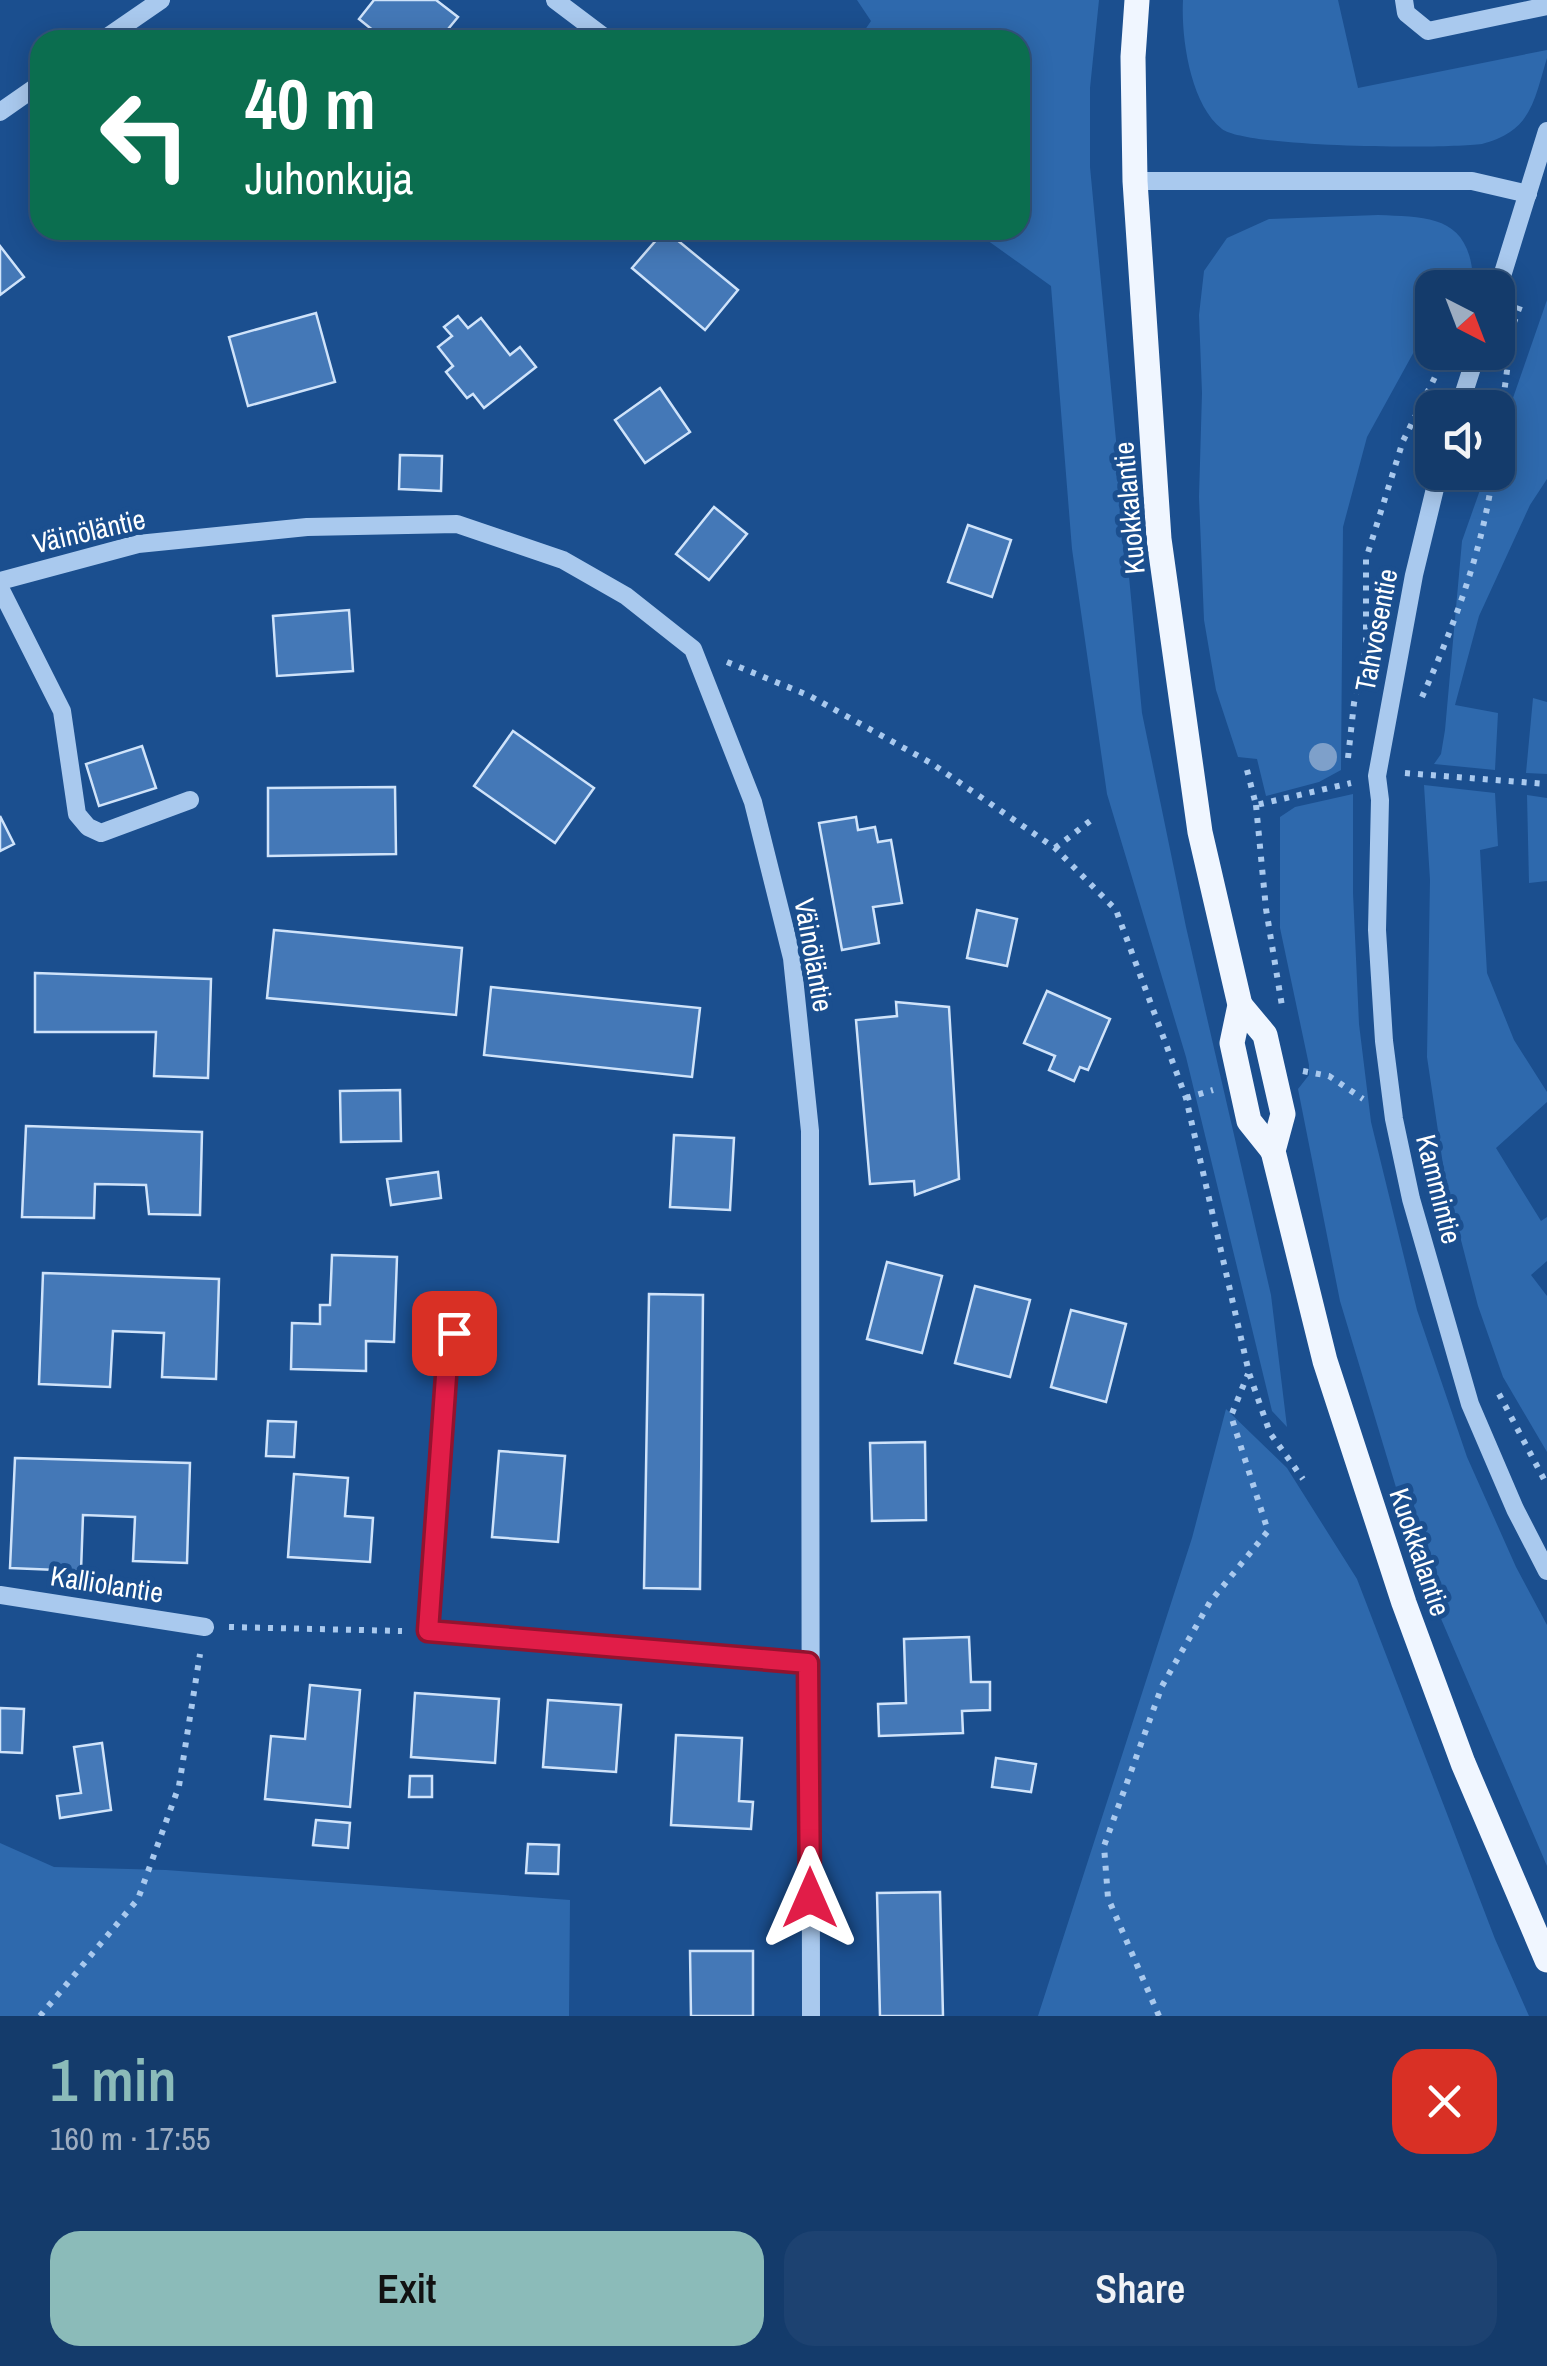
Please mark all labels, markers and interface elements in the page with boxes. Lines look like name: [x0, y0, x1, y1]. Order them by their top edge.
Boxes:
text: 40 m: [245, 57, 376, 151]
icon: left: [80, 70, 210, 200]
text: Juhonkuja: [245, 147, 413, 208]
north arrow: [1415, 270, 1515, 370]
map controls: [1415, 270, 1515, 490]
button: sound: [1415, 390, 1515, 490]
street label: Kuokkalantie: [1104, 440, 1154, 576]
street label: Väinöläntie: [29, 500, 149, 562]
street label: Tahvosentie: [1345, 565, 1407, 695]
street label: Väinöläntie: [785, 895, 843, 1015]
street label: Kammintie: [1407, 1131, 1471, 1247]
pin: [412, 1291, 497, 1376]
icon: arrive: [427, 1306, 482, 1361]
street label: Kuokkalantie: [1380, 1483, 1460, 1621]
street label: Kalliolantie: [48, 1556, 166, 1612]
position arrow: [758, 1846, 862, 1950]
text: 1 min: [50, 2039, 177, 2120]
button: close: [1392, 2049, 1497, 2154]
text: 160 m · 17:55: [50, 2117, 210, 2160]
button: Exit: [50, 2231, 764, 2346]
button: Share: [784, 2231, 1497, 2346]

